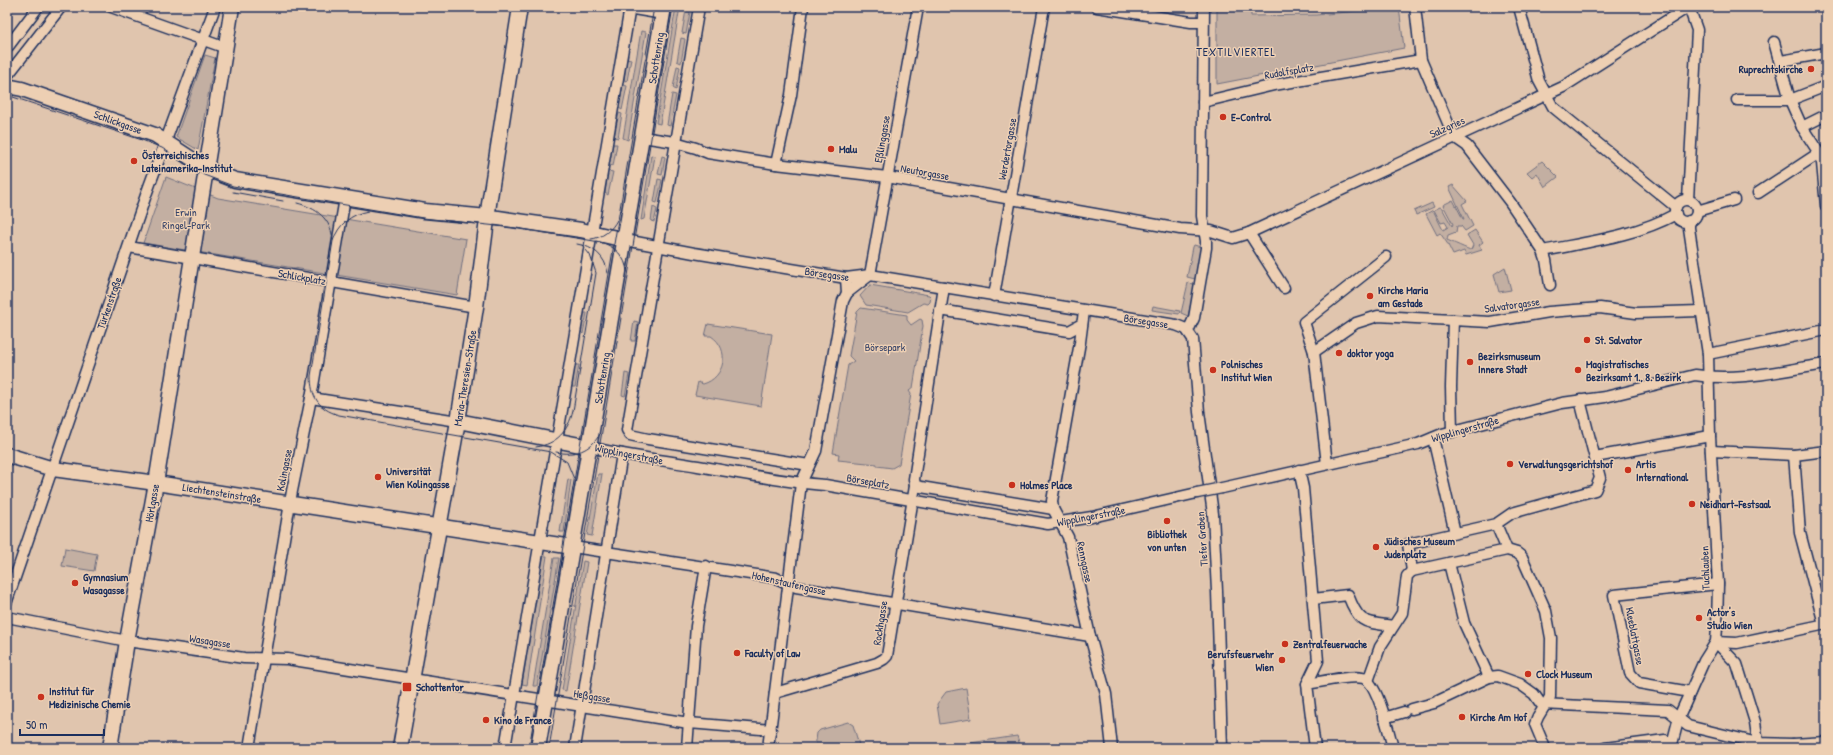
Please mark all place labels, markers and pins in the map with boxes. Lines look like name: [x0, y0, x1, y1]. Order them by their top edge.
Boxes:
place label: Ruprechtskirche: [1739, 62, 1804, 77]
marker: Ruprechtskirche: [1806, 64, 1816, 74]
place label: E-Control: [1231, 110, 1272, 124]
marker: E-Control: [1218, 112, 1228, 122]
place label: Malu: [839, 142, 858, 156]
marker: Malu: [826, 144, 836, 154]
place label: Österreichisches Lateinamerika-Institut: [142, 148, 233, 175]
marker: Österreichisches Lateinamerika-Institut: [129, 156, 139, 166]
place label: Kirche Maria am Gestade: [1378, 283, 1429, 310]
marker: Kirche Maria am Gestade: [1365, 291, 1375, 301]
place label: St. Salvator: [1595, 333, 1643, 347]
marker: St. Salvator: [1582, 335, 1592, 345]
place label: doktor yoga: [1347, 346, 1394, 361]
marker: doktor yoga: [1334, 348, 1344, 358]
place label: Bezirksmuseum Innere Stadt: [1478, 349, 1541, 376]
place label: Polnisches Institut Wien: [1221, 357, 1272, 384]
marker: Bezirksmuseum Innere Stadt: [1465, 357, 1475, 367]
place label: Magistratisches Bezirksamt 1., 8. Bezirk: [1586, 357, 1681, 384]
marker: Polnisches Institut Wien: [1208, 365, 1218, 375]
marker: Magistratisches Bezirksamt 1., 8. Bezirk: [1573, 365, 1583, 375]
place label: Verwaltungsgerichtshof: [1518, 457, 1614, 472]
place label: Artis International: [1636, 457, 1689, 484]
marker: Verwaltungsgerichtshof: [1505, 459, 1515, 469]
place label: Universität Wien Kolingasse: [386, 464, 450, 492]
marker: Artis International: [1623, 465, 1633, 475]
marker: Universität Wien Kolingasse: [373, 472, 383, 482]
place label: Holmes Place: [1020, 478, 1073, 492]
marker: Holmes Place: [1007, 480, 1017, 490]
place label: Neidhart-Festsaal: [1700, 497, 1772, 511]
marker: Neidhart-Festsaal: [1687, 499, 1697, 509]
marker: Bibliothek von unten: [1162, 516, 1172, 526]
place label: Bibliothek von unten: [1147, 527, 1187, 554]
place label: Jüdisches Museum Judenplatz: [1384, 534, 1455, 562]
marker: Jüdisches Museum Judenplatz: [1371, 542, 1381, 552]
place label: Gymnasium Wasagasse: [83, 570, 129, 598]
marker: Gymnasium Wasagasse: [70, 578, 80, 588]
place label: Actor's Studio Wien: [1707, 605, 1753, 632]
marker: Actor's Studio Wien: [1694, 613, 1704, 623]
place label: Zentralfeuerwache: [1293, 637, 1368, 651]
marker: Zentralfeuerwache: [1280, 639, 1290, 649]
place label: Faculty of Law: [744, 646, 800, 661]
place label: Berufsfeuerwehr Wien: [1208, 647, 1275, 674]
marker: Faculty of Law: [732, 648, 742, 658]
marker: Berufsfeuerwehr Wien: [1277, 655, 1287, 665]
place label: Clock Museum: [1536, 667, 1593, 681]
marker: Clock Museum: [1523, 669, 1533, 679]
place label: Schottentor: [416, 680, 465, 694]
marker: Schottentor: [401, 681, 413, 693]
place label: Institut für Medizinische Chemie: [49, 684, 131, 711]
marker: Institut für Medizinische Chemie: [36, 692, 46, 702]
place label: Kirche Am Hof: [1470, 710, 1528, 724]
marker: Kirche Am Hof: [1457, 712, 1467, 722]
place label: Kino de France: [494, 713, 552, 727]
marker: Kino de France: [481, 715, 491, 725]

